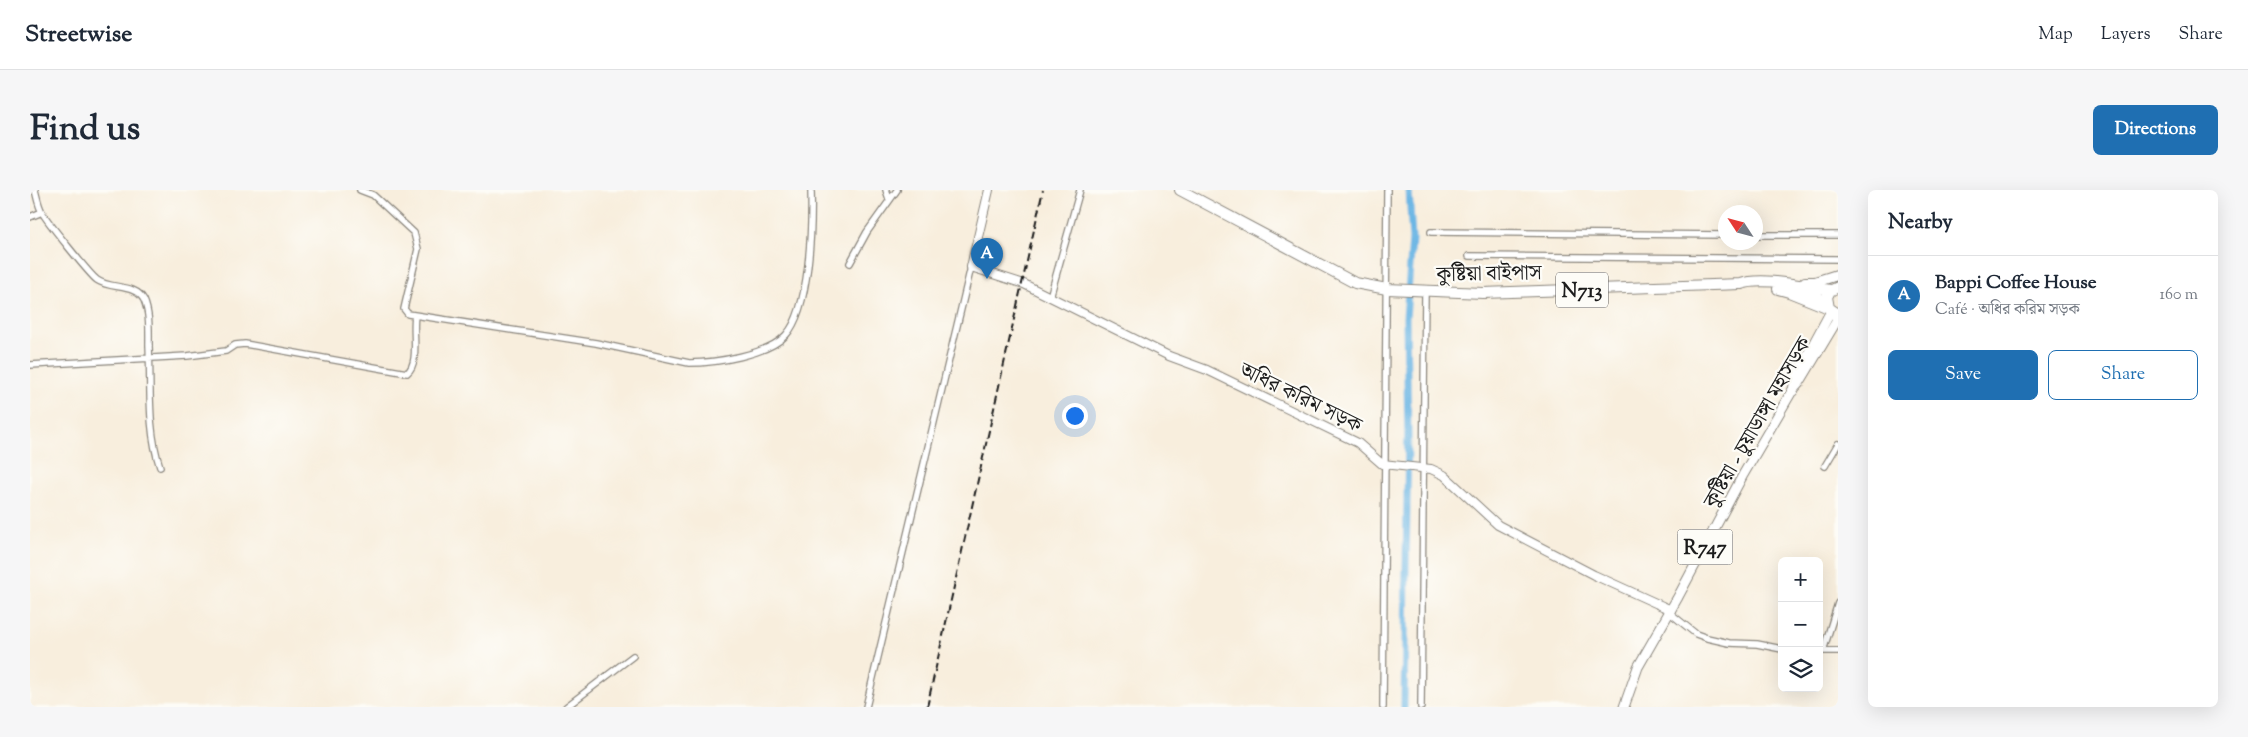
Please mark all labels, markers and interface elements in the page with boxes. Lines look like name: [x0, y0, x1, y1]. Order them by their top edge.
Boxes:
text: Streetwise: [25, 18, 132, 52]
text: Map: [2038, 22, 2073, 48]
text: Layers: [2101, 22, 2151, 48]
text: Share: [2179, 22, 2223, 48]
text: Find us: [30, 105, 140, 156]
button: Directions: [2093, 105, 2218, 155]
north arrow: [1718, 205, 1763, 250]
text: Nearby: [1888, 208, 1953, 238]
pin: A: [971, 238, 1003, 279]
street label: কুষ্টিয়া বাইপাস: [1435, 259, 1543, 291]
text: Bappi Coffee House: [1935, 270, 2097, 297]
road number: N713: [1556, 272, 1608, 308]
text: A: [1898, 284, 1911, 307]
text: 160 m: [2160, 284, 2198, 307]
text: Café · অধির করিম সড়ক: [1935, 299, 2080, 322]
street label: কুষ্টিয়া - চুয়াডাঙ্গা মহাসড়ক: [1697, 331, 1821, 515]
button: Save: [1888, 350, 2038, 400]
button: Share: [2048, 350, 2198, 400]
street label: অধির করিম সড়ক: [1233, 356, 1367, 442]
your location: [1062, 403, 1088, 429]
road number: R747: [1678, 530, 1732, 564]
map controls: [1778, 557, 1823, 692]
button: +: [1778, 557, 1823, 602]
button: −: [1778, 602, 1823, 647]
button: layers: [1778, 647, 1823, 692]

